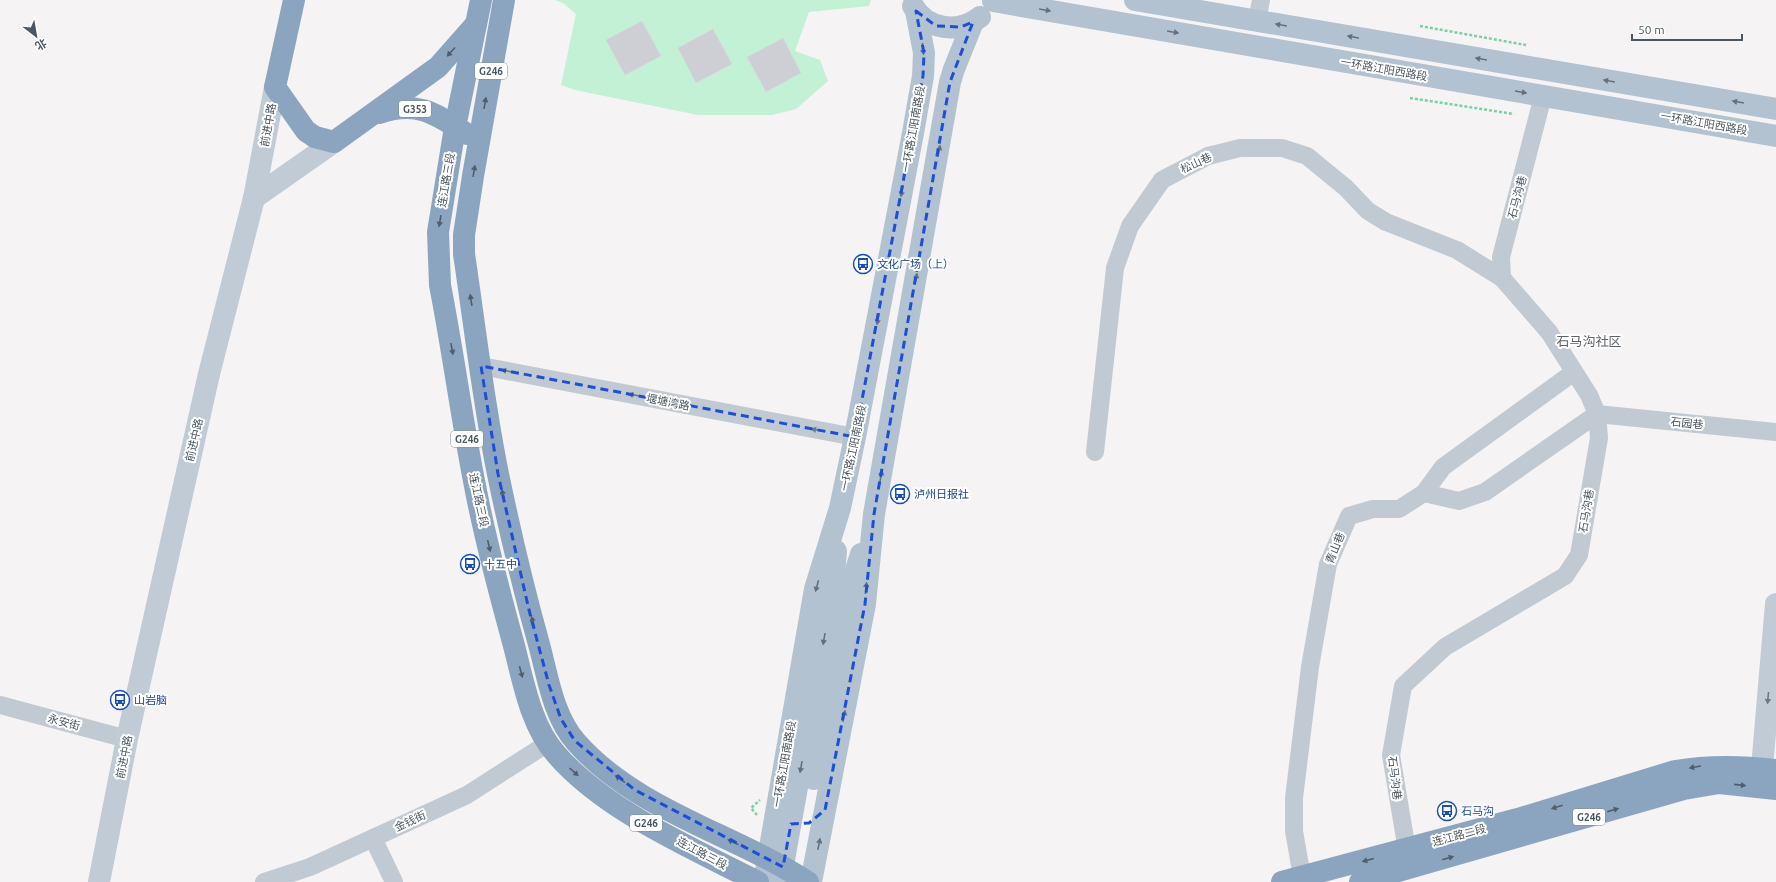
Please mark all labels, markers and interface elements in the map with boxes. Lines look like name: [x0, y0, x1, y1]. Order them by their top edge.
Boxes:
one-way arrow: [1039, 8, 1051, 14]
north arrow: [16, 16, 56, 56]
scale bar: [1632, 16, 1742, 42]
one-way arrow: [1275, 22, 1287, 28]
text: 50 m: [1638, 23, 1665, 36]
one-way arrow: [1167, 30, 1179, 36]
one-way arrow: [1347, 34, 1359, 40]
text: 北: [33, 37, 49, 53]
one-way arrow: [920, 43, 926, 55]
one-way arrow: [446, 47, 456, 57]
street label: 一环路江阳西路段: [1340, 55, 1428, 83]
one-way arrow: [1475, 56, 1487, 62]
road number: G246: [475, 63, 507, 79]
one-way arrow: [1603, 77, 1615, 83]
street label: 一环路江阳南路段: [899, 85, 927, 173]
one-way arrow: [1515, 89, 1527, 95]
one-way arrow: [482, 97, 488, 109]
one-way arrow: [1731, 99, 1744, 105]
road number: G353: [399, 101, 431, 117]
street label: 前进中路: [258, 102, 278, 148]
street label: 一环路江阳西路段: [1660, 109, 1748, 137]
one-way arrow: [937, 145, 943, 157]
street label: 松山巷: [1179, 151, 1213, 175]
street label: 连江路三段: [435, 152, 457, 208]
one-way arrow: [471, 165, 477, 177]
street label: 石马沟巷: [1506, 174, 1528, 220]
one-way arrow: [899, 185, 905, 197]
one-way arrow: [437, 214, 443, 227]
bus stop icon: 文化广场（上）: [852, 253, 874, 275]
place label: 文化广场（上）: [877, 258, 954, 270]
one-way arrow: [913, 273, 919, 285]
one-way arrow: [468, 294, 474, 306]
one-way arrow: [875, 313, 881, 325]
district label: 石马沟社区: [1556, 334, 1622, 348]
one-way arrow: [450, 343, 456, 355]
one-way arrow: [501, 368, 513, 374]
one-way arrow: [628, 392, 641, 398]
street label: 堰塘湾路: [645, 392, 691, 412]
street label: 一环路江阳南路段: [838, 404, 868, 492]
street label: 石园巷: [1670, 415, 1704, 431]
street label: 前进中路: [183, 417, 205, 463]
one-way arrow: [811, 427, 823, 433]
road number: G246: [451, 431, 483, 447]
one-way arrow: [878, 470, 884, 482]
street label: 连江路三段: [467, 472, 491, 528]
bus stop icon: 泸州日报社: [889, 483, 911, 505]
place label: 泸州日报社: [914, 488, 969, 500]
street label: 石马沟巷: [1577, 488, 1595, 534]
one-way arrow: [500, 489, 506, 501]
street label: 青山巷: [1323, 530, 1347, 566]
one-way arrow: [486, 540, 492, 552]
bus stop icon: 十五中: [459, 553, 481, 575]
place label: 十五中: [484, 558, 517, 570]
one-way arrow: [813, 579, 819, 592]
one-way arrow: [863, 582, 870, 594]
one-way arrow: [529, 616, 535, 628]
one-way arrow: [821, 633, 827, 645]
one-way arrow: [518, 666, 524, 678]
bus stop icon: 山岩脑: [109, 689, 131, 711]
one-way arrow: [1764, 692, 1771, 704]
place label: 山岩脑: [134, 694, 167, 706]
one-way arrow: [841, 710, 847, 722]
street label: 永安街: [47, 712, 81, 732]
street label: 一环路江阳南路段: [770, 720, 798, 808]
street label: 前进中路: [114, 734, 134, 780]
street label: 石马沟巷: [1386, 755, 1404, 801]
one-way arrow: [798, 761, 804, 773]
one-way arrow: [1689, 765, 1701, 771]
one-way arrow: [569, 767, 579, 776]
one-way arrow: [614, 775, 625, 783]
one-way arrow: [1734, 782, 1746, 789]
bus stop icon: 石马沟: [1436, 800, 1458, 822]
one-way arrow: [1550, 804, 1562, 810]
place label: 石马沟: [1461, 805, 1494, 817]
one-way arrow: [1608, 807, 1620, 813]
street label: 金钱街: [393, 809, 427, 833]
road number: G246: [1573, 809, 1605, 825]
road number: G246: [630, 815, 662, 831]
street label: 连江路二段: [1431, 822, 1487, 848]
street label: 连江路三段: [675, 835, 729, 871]
one-way arrow: [816, 838, 822, 850]
one-way arrow: [728, 839, 739, 845]
one-way arrow: [1442, 855, 1454, 861]
one-way arrow: [1362, 857, 1374, 863]

